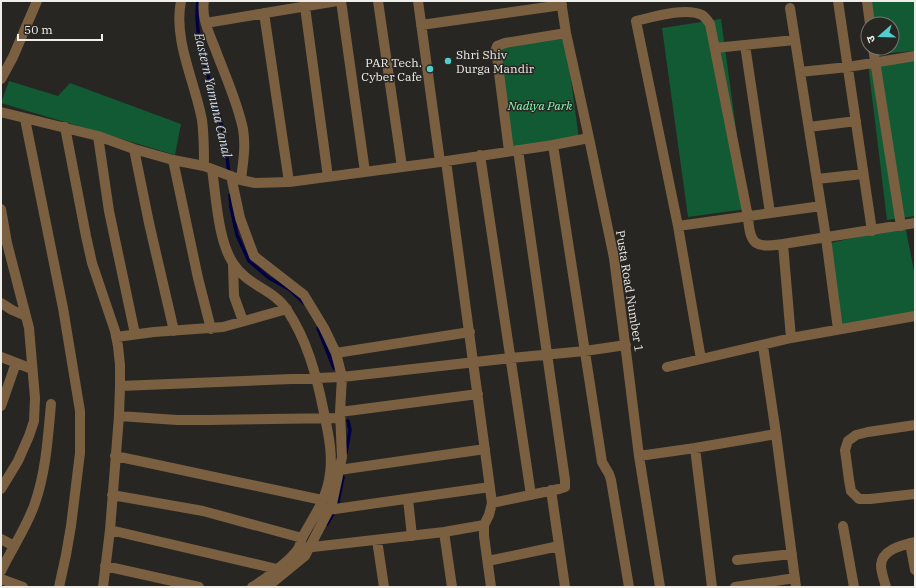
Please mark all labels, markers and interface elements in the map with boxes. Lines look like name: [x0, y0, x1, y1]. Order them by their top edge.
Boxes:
scale bar: [18, 16, 102, 42]
north arrow: [860, 16, 900, 56]
text: 50 m: [24, 22, 53, 37]
water label: Eastern Yamuna Canal: [190, 30, 236, 159]
text: उ: [863, 33, 878, 45]
place label: Shri Shiv Durga Mandir: [456, 47, 535, 76]
place label: PAR Tech. Cyber Cafe: [361, 55, 422, 84]
marker: Shri Shiv Durga Mandir: [443, 56, 453, 66]
marker: PAR Tech. Cyber Cafe: [425, 64, 435, 74]
park label: Nadiya Park: [507, 98, 573, 113]
street label: Pusta Road Number 1: [613, 229, 647, 353]

